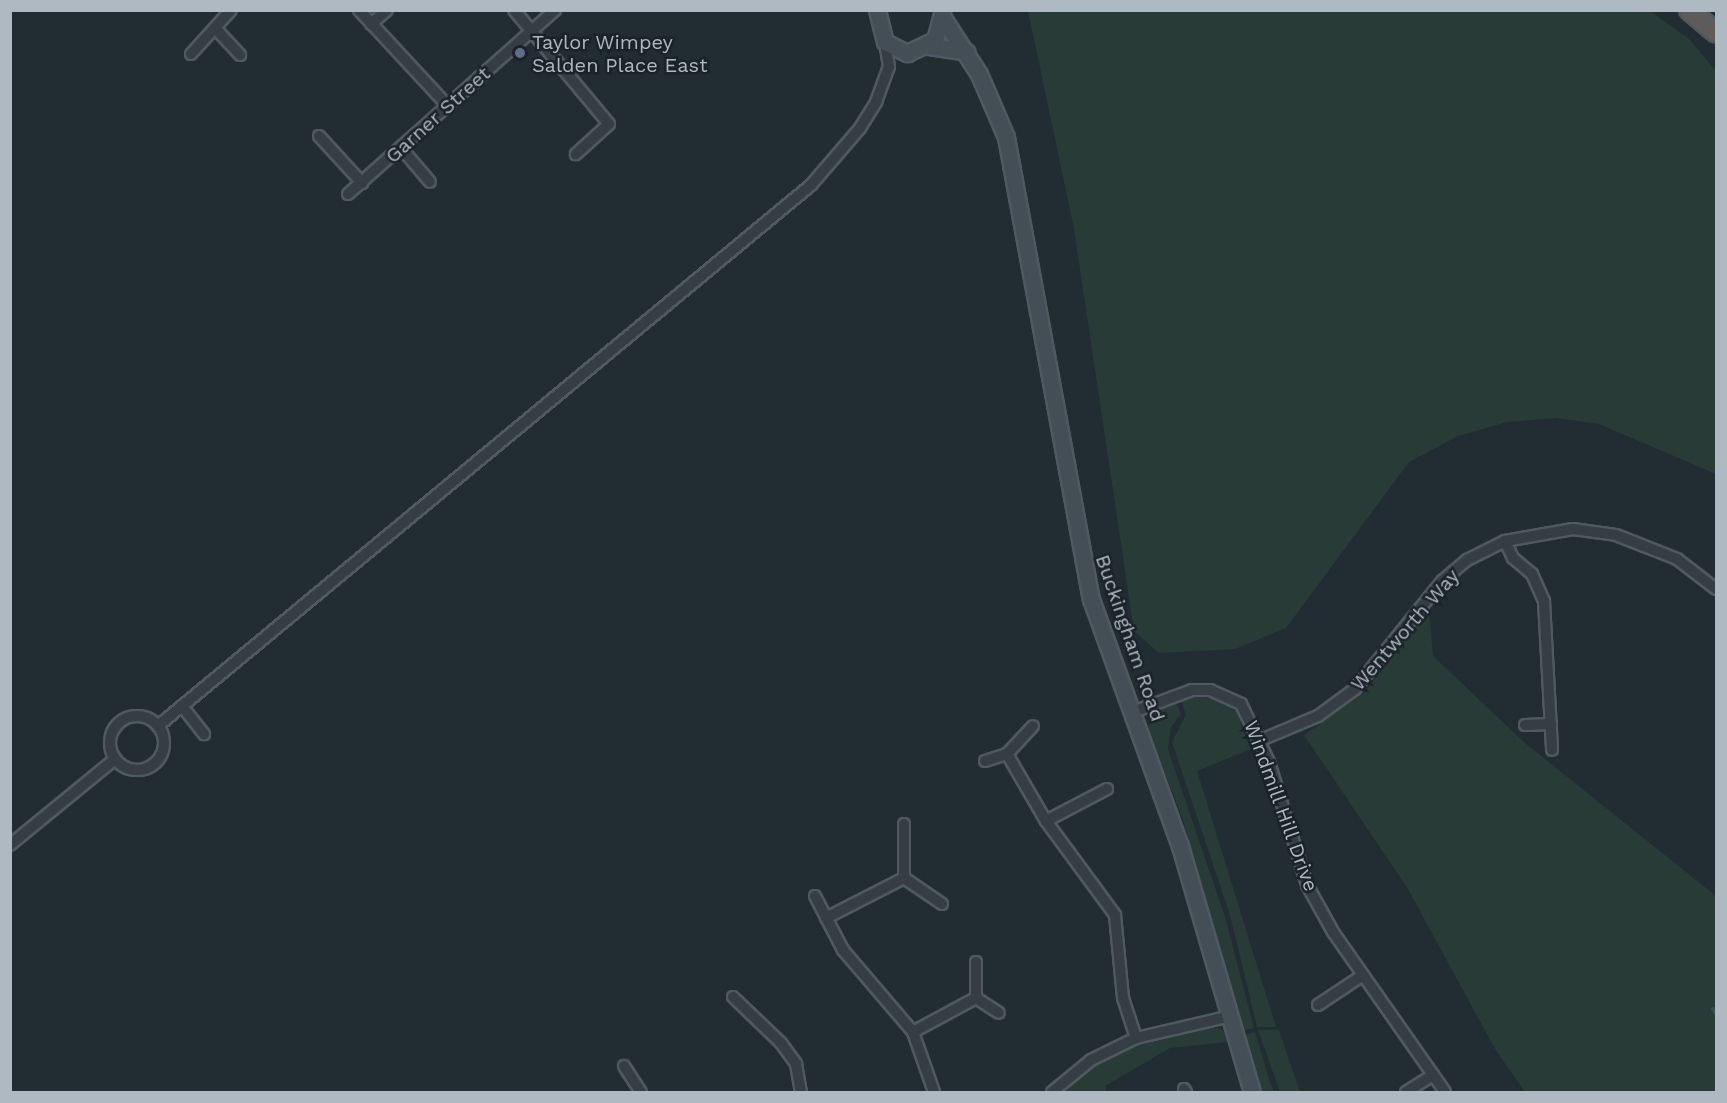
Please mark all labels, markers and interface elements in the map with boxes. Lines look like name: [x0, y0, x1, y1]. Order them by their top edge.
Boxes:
place label: Taylor Wimpey Salden Place East: [532, 30, 708, 77]
marker: Taylor Wimpey Salden Place East: [513, 46, 527, 60]
street label: Garner Street: [381, 62, 495, 168]
street label: Buckingham Road: [1090, 552, 1170, 724]
street label: Wentworth Way: [1346, 564, 1464, 696]
street label: Windmill Hill Drive: [1239, 717, 1323, 895]

